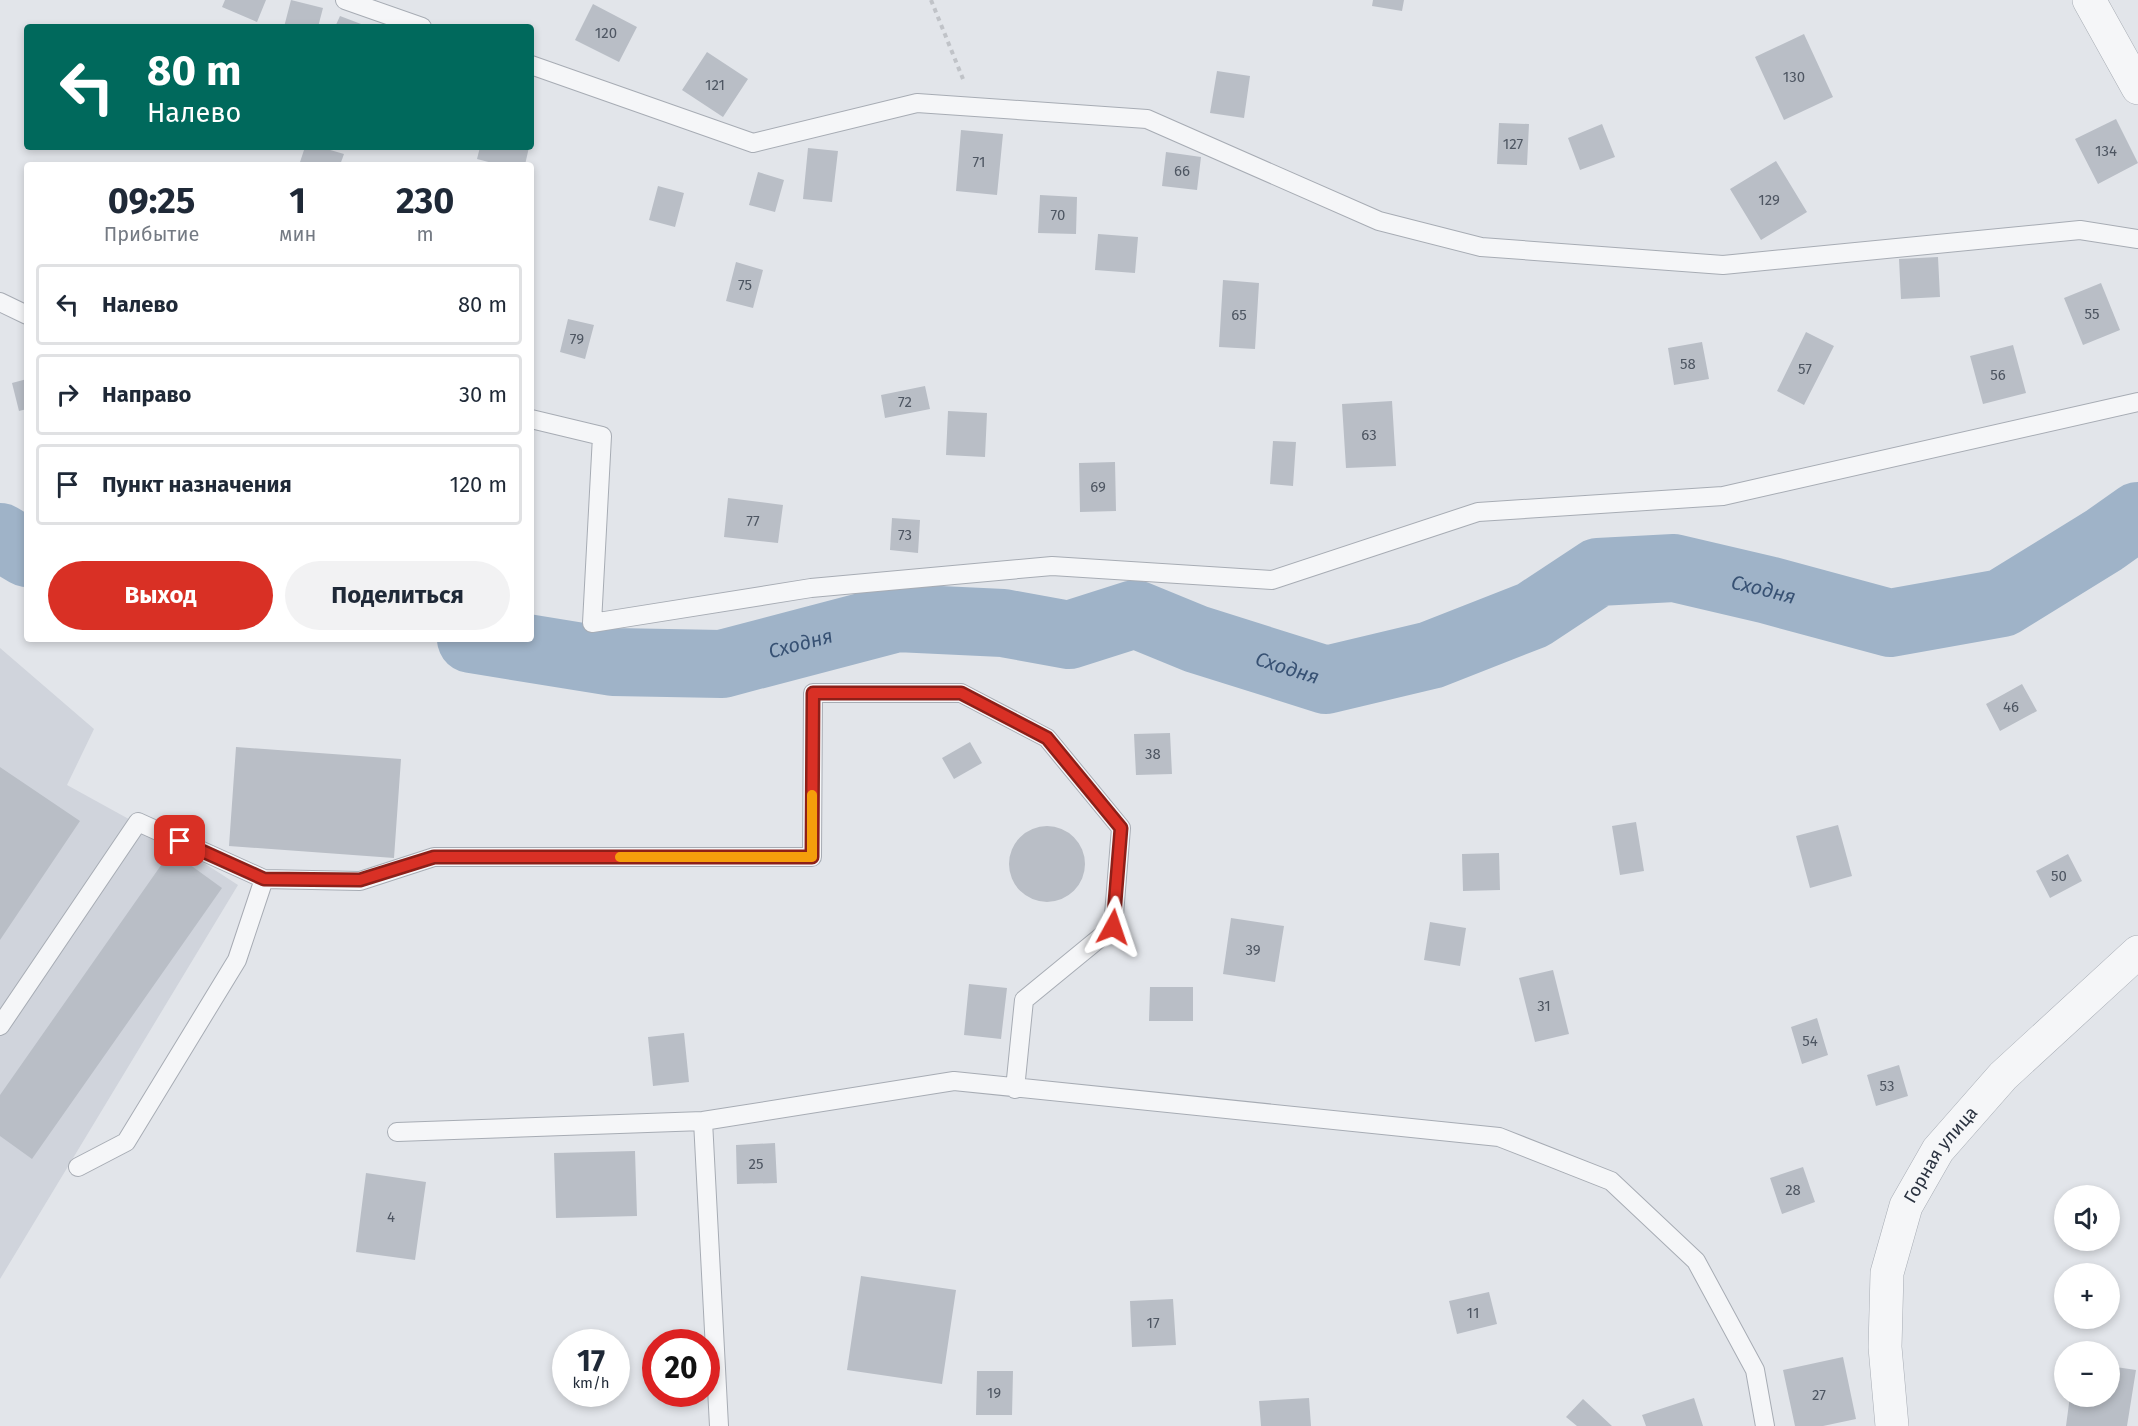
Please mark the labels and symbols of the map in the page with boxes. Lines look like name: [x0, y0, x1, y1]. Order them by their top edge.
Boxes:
house number: 120: [595, 24, 617, 42]
house number: 130: [1783, 68, 1805, 86]
house number: 121: [705, 76, 725, 94]
house number: 127: [1503, 135, 1524, 153]
house number: 134: [2095, 142, 2117, 160]
house number: 71: [973, 153, 985, 171]
house number: 66: [1174, 162, 1190, 180]
house number: 129: [1758, 191, 1780, 209]
house number: 70: [1051, 206, 1065, 224]
house number: 75: [738, 276, 752, 294]
house number: 55: [2085, 305, 2099, 323]
house number: 65: [1231, 306, 1247, 324]
house number: 79: [570, 330, 584, 348]
house number: 58: [1680, 355, 1696, 373]
house number: 57: [1798, 360, 1812, 378]
house number: 56: [1990, 366, 2006, 384]
house number: 72: [898, 393, 912, 411]
house number: 63: [1361, 426, 1377, 444]
house number: 69: [1090, 478, 1106, 496]
house number: 77: [746, 512, 760, 530]
house number: 73: [898, 526, 912, 544]
water label: Сходня: [1729, 570, 1798, 609]
water label: Сходня: [766, 623, 835, 663]
water label: Сходня: [1252, 646, 1322, 689]
house number: 46: [2003, 698, 2019, 716]
house number: 38: [1145, 745, 1161, 763]
pin: [154, 815, 205, 866]
house number: 50: [2051, 867, 2067, 885]
position arrow: [1081, 895, 1145, 959]
house number: 39: [1245, 941, 1261, 959]
house number: 31: [1537, 997, 1551, 1015]
house number: 54: [1802, 1032, 1818, 1050]
house number: 53: [1880, 1077, 1894, 1095]
street label: Горная улица: [1899, 1102, 1982, 1207]
house number: 25: [749, 1155, 763, 1173]
house number: 28: [1785, 1181, 1801, 1199]
house number: 4: [387, 1208, 395, 1226]
house number: 11: [1467, 1304, 1479, 1322]
house number: 17: [1146, 1314, 1160, 1332]
speed limit sign: 20: [642, 1329, 720, 1407]
house number: 19: [987, 1384, 1001, 1402]
house number: 27: [1812, 1386, 1826, 1404]

